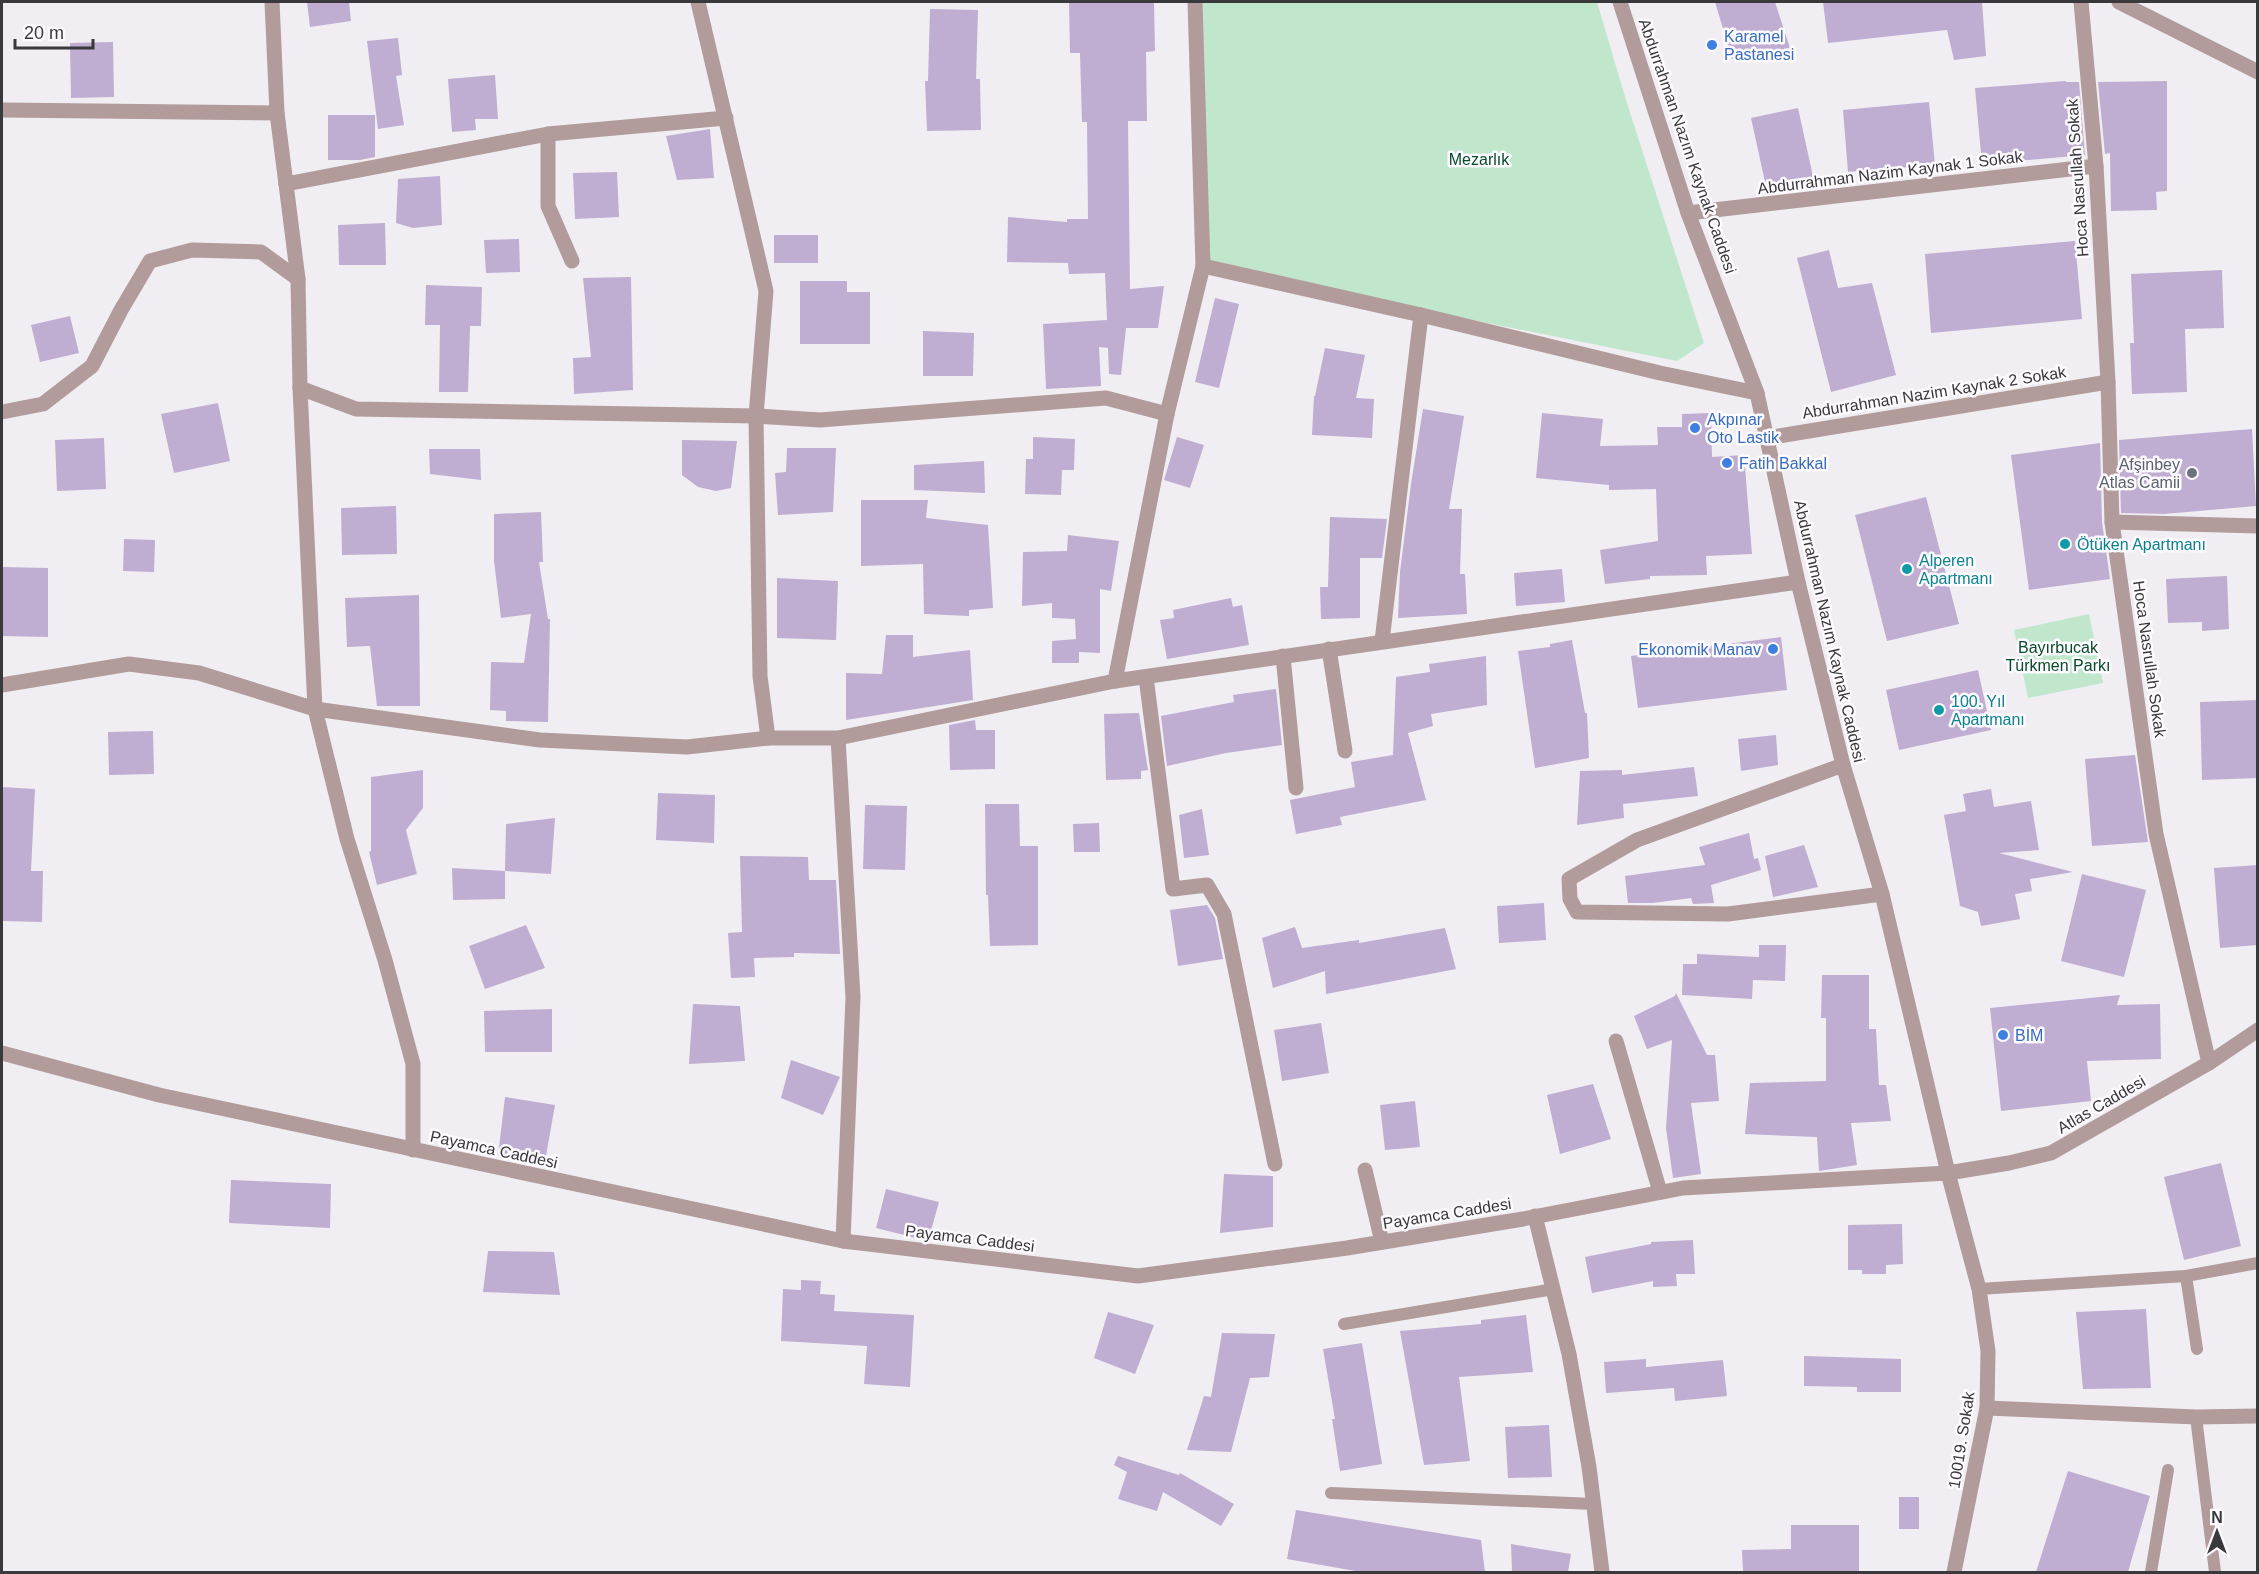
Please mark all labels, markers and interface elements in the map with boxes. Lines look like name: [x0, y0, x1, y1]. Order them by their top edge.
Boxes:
scale bar: [15, 12, 93, 50]
street label: Abdurrahman Nazım Kaynak Caddesi: [1636, 16, 1739, 276]
text: 20 m: [24, 23, 64, 43]
place label: Karamel Pastanesi: [1724, 28, 1794, 63]
marker: Karamel Pastanesi: [1705, 38, 1719, 52]
street label: Hoca Nasrullah Sokak: [2063, 97, 2091, 258]
street label: Abdurrahman Nazim Kaynak 1 Sokak: [1757, 148, 2024, 197]
park label: Mezarlık: [1449, 151, 1510, 168]
street label: Abdurrahman Nazim Kaynak 2 Sokak: [1801, 363, 2068, 422]
place label: Akpınar Oto Lastik: [1707, 411, 1780, 446]
marker: Akpınar Oto Lastik: [1688, 421, 1702, 435]
place label: Fatih Bakkal: [1739, 455, 1827, 472]
marker: Fatih Bakkal: [1720, 456, 1734, 470]
place label: Afşinbey Atlas Camii: [2099, 456, 2180, 491]
marker: Afşinbey Atlas Camii: [2185, 466, 2199, 480]
street label: Abdurrahman Nazım Kaynak Caddesi: [1791, 498, 1868, 764]
place label: Ötüken Apartmanı: [2077, 536, 2206, 553]
marker: Ötüken Apartmanı: [2058, 537, 2072, 551]
place label: Alperen Apartmanı: [1919, 552, 1993, 587]
marker: Alperen Apartmanı: [1900, 562, 1914, 576]
street label: Hoca Nasrullah Sokak: [2130, 580, 2169, 740]
park label: Bayırbucak Türkmen Parkı: [2006, 639, 2110, 674]
place label: Ekonomik Manav: [1638, 641, 1761, 658]
marker: Ekonomik Manav: [1766, 642, 1780, 656]
place label: 100. Yıl Apartmanı: [1951, 693, 2025, 728]
marker: 100. Yıl Apartmanı: [1932, 703, 1946, 717]
place label: BİM: [2015, 1026, 2043, 1044]
marker: BİM: [1996, 1028, 2010, 1042]
street label: Atlas Caddesi: [2054, 1072, 2148, 1136]
street label: Payamca Caddesi: [429, 1128, 559, 1171]
street label: Payamca Caddesi: [1382, 1195, 1513, 1232]
street label: Payamca Caddesi: [904, 1222, 1035, 1255]
street label: 10019. Sokak: [1945, 1389, 1978, 1490]
north arrow: [2187, 1502, 2247, 1562]
text: N: [2211, 1509, 2223, 1526]

